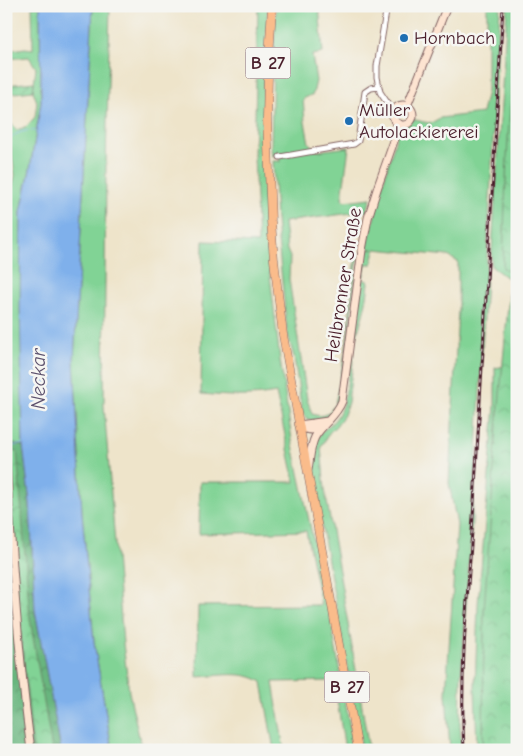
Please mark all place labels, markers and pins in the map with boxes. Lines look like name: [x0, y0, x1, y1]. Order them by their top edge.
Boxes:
place label: Hornbach: [414, 27, 495, 49]
marker: Hornbach: [398, 32, 410, 44]
place label: Müller Autolackiererei: [359, 99, 479, 143]
marker: Müller Autolackiererei: [343, 115, 355, 127]

